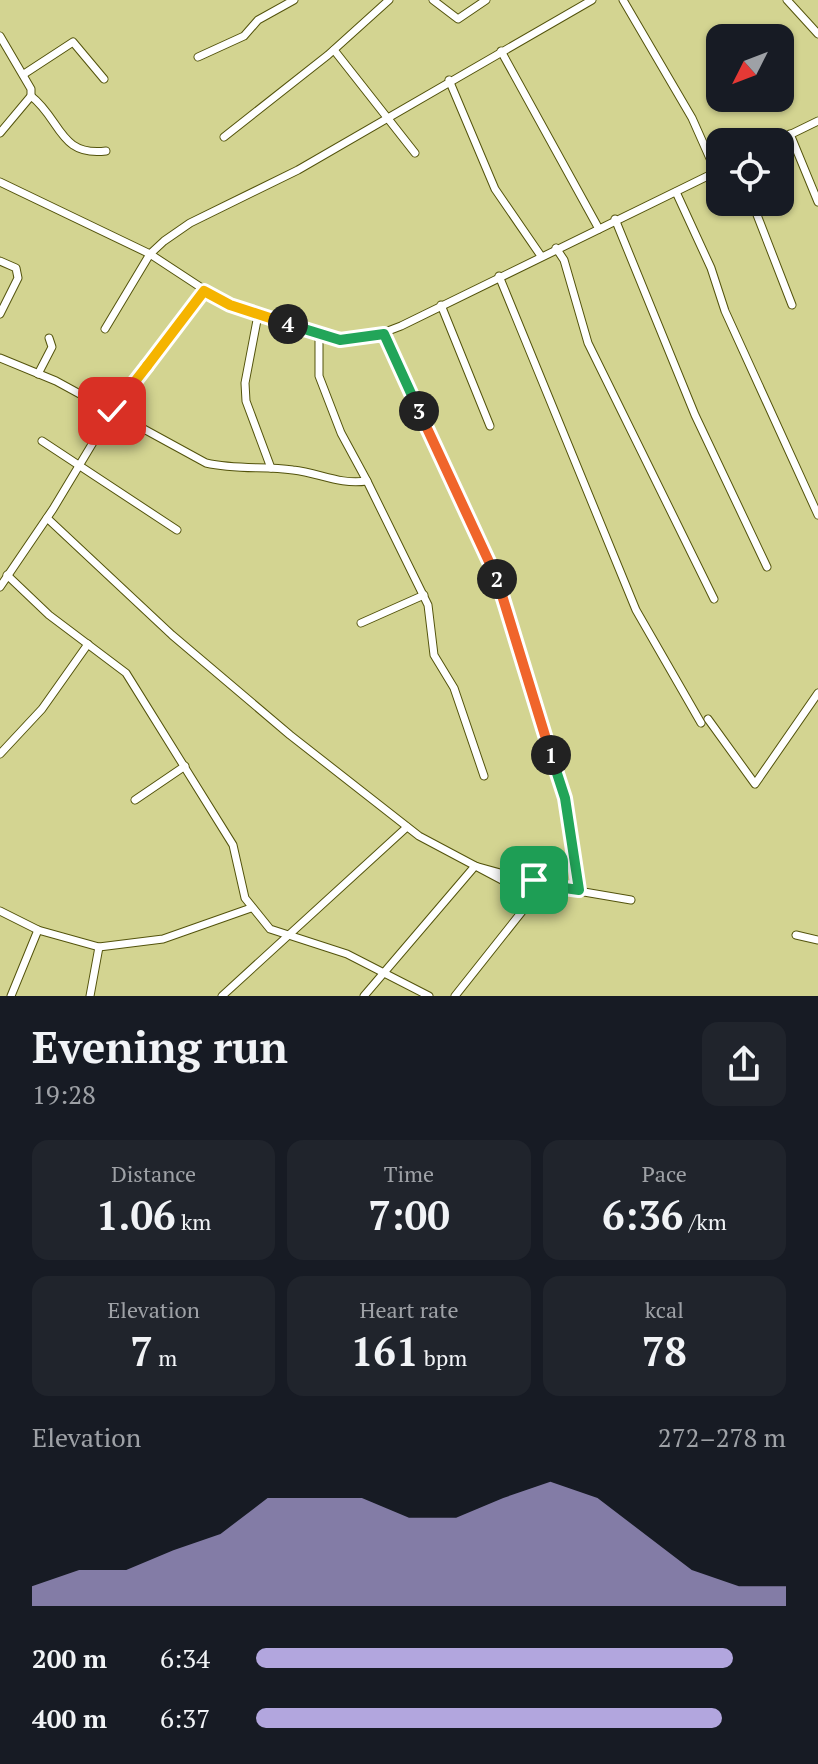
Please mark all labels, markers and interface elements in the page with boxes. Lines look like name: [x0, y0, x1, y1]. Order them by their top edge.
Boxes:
north arrow: [706, 24, 794, 112]
map controls: [706, 24, 794, 216]
button: locate: [706, 128, 794, 216]
pin: 4: [268, 304, 308, 344]
text: 4: [282, 309, 294, 338]
pin: [78, 377, 146, 445]
icon: check: [90, 389, 134, 433]
pin: 3: [399, 391, 439, 431]
text: 3: [413, 396, 425, 425]
pin: 2: [477, 559, 517, 599]
text: 2: [491, 564, 503, 593]
pin: 1: [531, 735, 571, 775]
text: 1: [545, 740, 557, 769]
pin: [500, 846, 568, 914]
icon: arrive: [512, 858, 556, 902]
text: Evening run: [32, 1017, 288, 1076]
button: share: [702, 1022, 786, 1106]
text: 19:28: [32, 1077, 96, 1111]
text: Distance: [111, 1159, 196, 1188]
text: Time: [384, 1159, 434, 1188]
text: Pace: [642, 1159, 687, 1188]
text: 1.06: [96, 1188, 176, 1241]
text: 7:00: [368, 1188, 450, 1241]
text: 6:36: [602, 1188, 683, 1241]
text: km: [176, 1207, 211, 1236]
text: /km: [683, 1207, 727, 1236]
text: Elevation: [107, 1295, 200, 1324]
text: Heart rate: [360, 1295, 458, 1324]
text: kcal: [645, 1295, 684, 1324]
text: 7: [130, 1324, 153, 1377]
text: 161: [351, 1324, 419, 1377]
text: 78: [642, 1324, 687, 1377]
text: m: [153, 1343, 177, 1372]
text: bpm: [419, 1343, 467, 1372]
text: Elevation: [32, 1420, 141, 1454]
text: 272–278 m: [658, 1420, 786, 1454]
text: 200 m: [32, 1641, 107, 1675]
text: 6:34: [160, 1641, 210, 1675]
text: 400 m: [32, 1701, 107, 1735]
text: 6:37: [160, 1701, 210, 1735]

